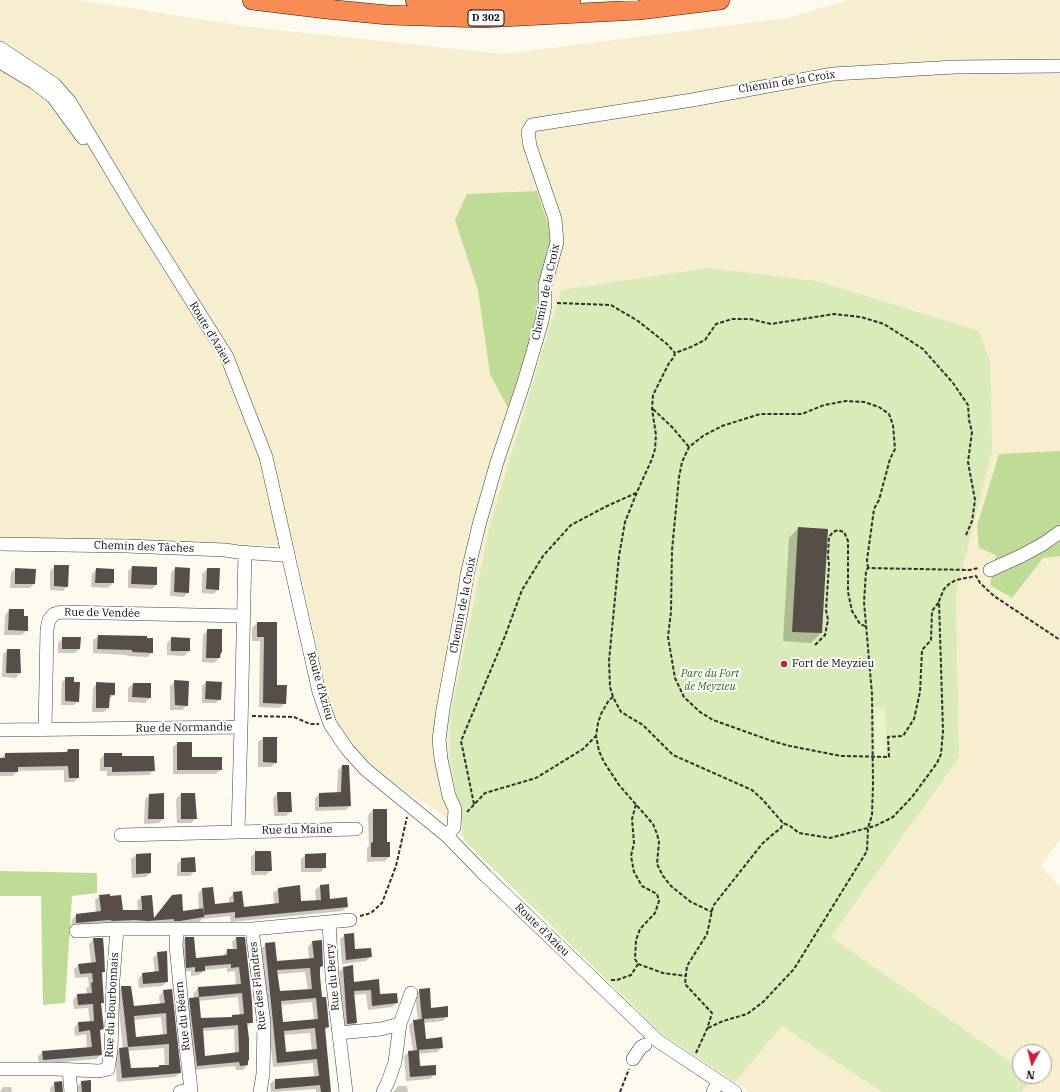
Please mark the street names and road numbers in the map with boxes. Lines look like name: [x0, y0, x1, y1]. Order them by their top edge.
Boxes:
road number: D 302: [468, 10, 504, 26]
street label: Chemin de la Croix: [738, 68, 836, 96]
street label: Chemin de la Croix: [529, 243, 563, 341]
street label: Route d'Azieu: [186, 299, 234, 367]
street label: Chemin des Tâches: [94, 539, 194, 555]
street label: Chemin de la Croix: [447, 556, 479, 654]
street label: Rue de Vendée: [64, 606, 140, 620]
street label: Route d'Azieu: [304, 650, 336, 722]
street label: Rue de Normandie: [135, 721, 233, 735]
street label: Rue du Maine: [262, 823, 332, 837]
street label: Route d'Azieu: [512, 901, 572, 959]
street label: Rue des Flandres: [247, 941, 269, 1031]
street label: Rue du Berry: [323, 943, 343, 1011]
street label: Rue du Bourbonnais: [103, 952, 121, 1058]
street label: Rue du Béarn: [173, 981, 193, 1051]

